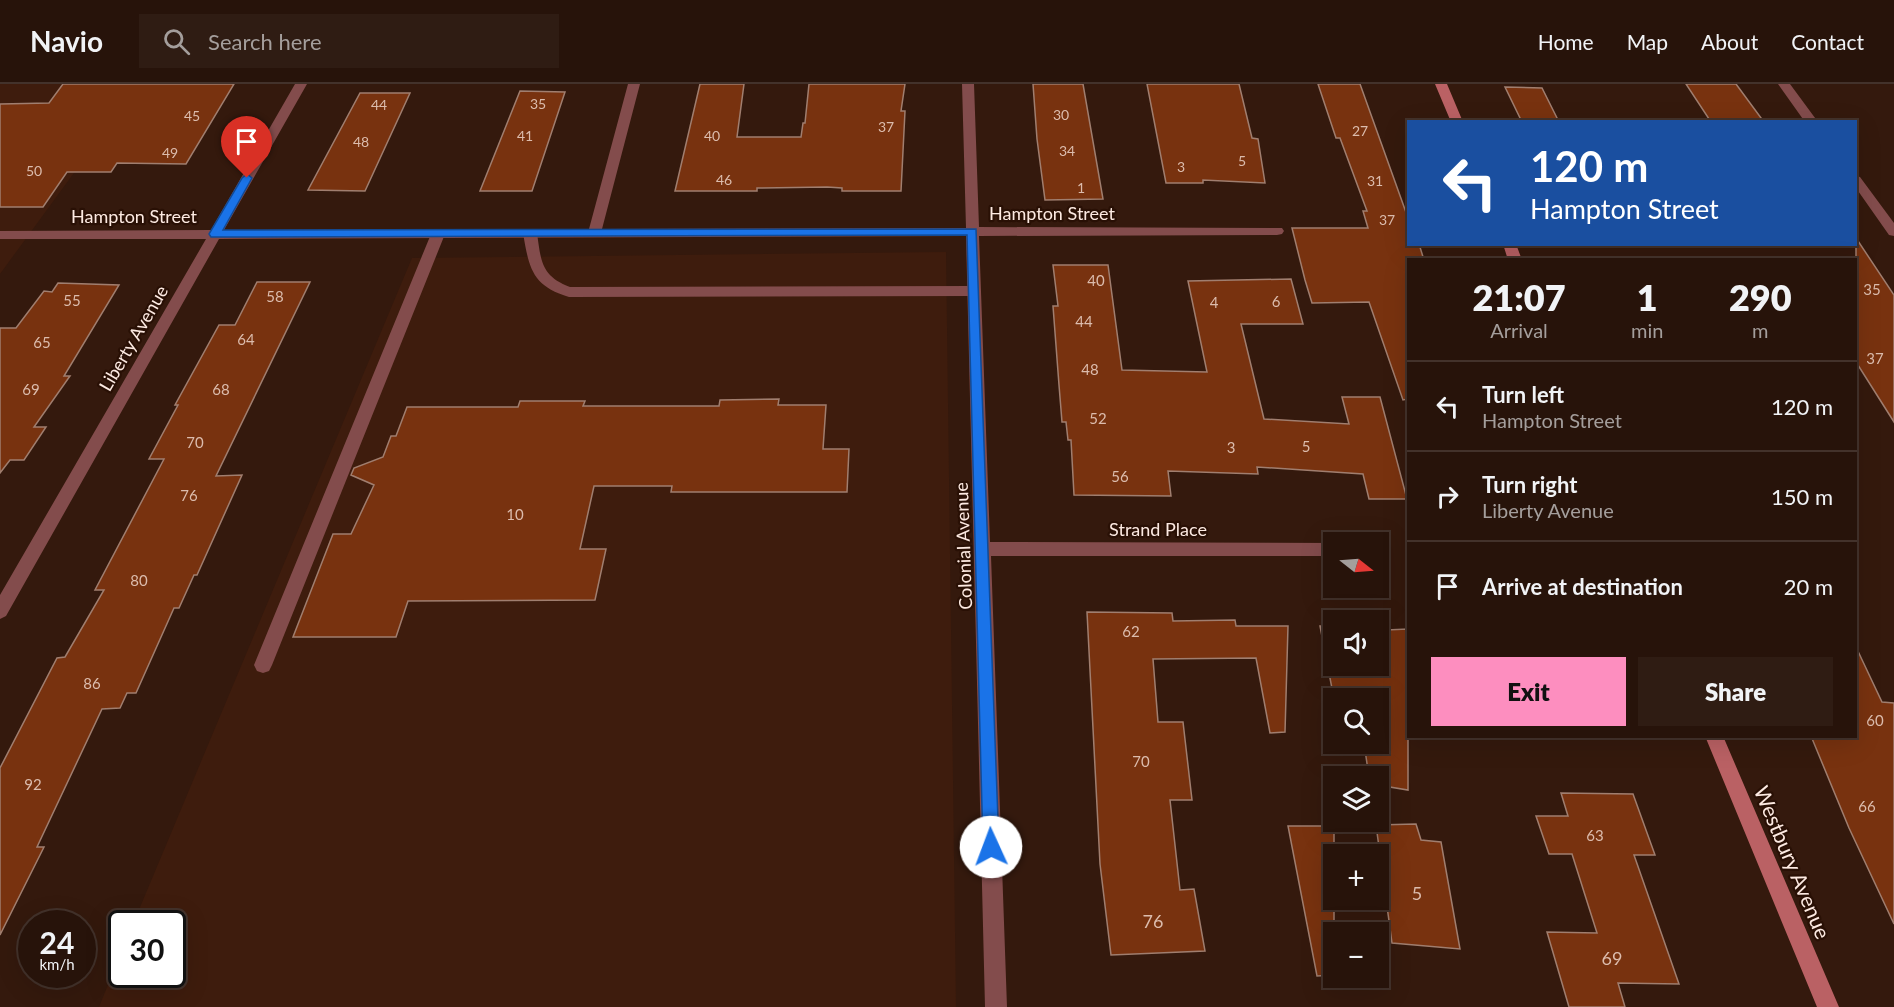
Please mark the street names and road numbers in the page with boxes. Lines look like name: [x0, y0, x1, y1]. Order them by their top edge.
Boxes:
street label: Hampton Street: [989, 202, 1115, 224]
street label: Hampton Street: [71, 205, 197, 227]
street label: Liberty Avenue: [94, 281, 172, 395]
street label: Colonial Avenue: [950, 482, 976, 610]
street label: Strand Place: [1109, 518, 1207, 540]
street label: Westbury Avenue: [1749, 782, 1837, 942]

